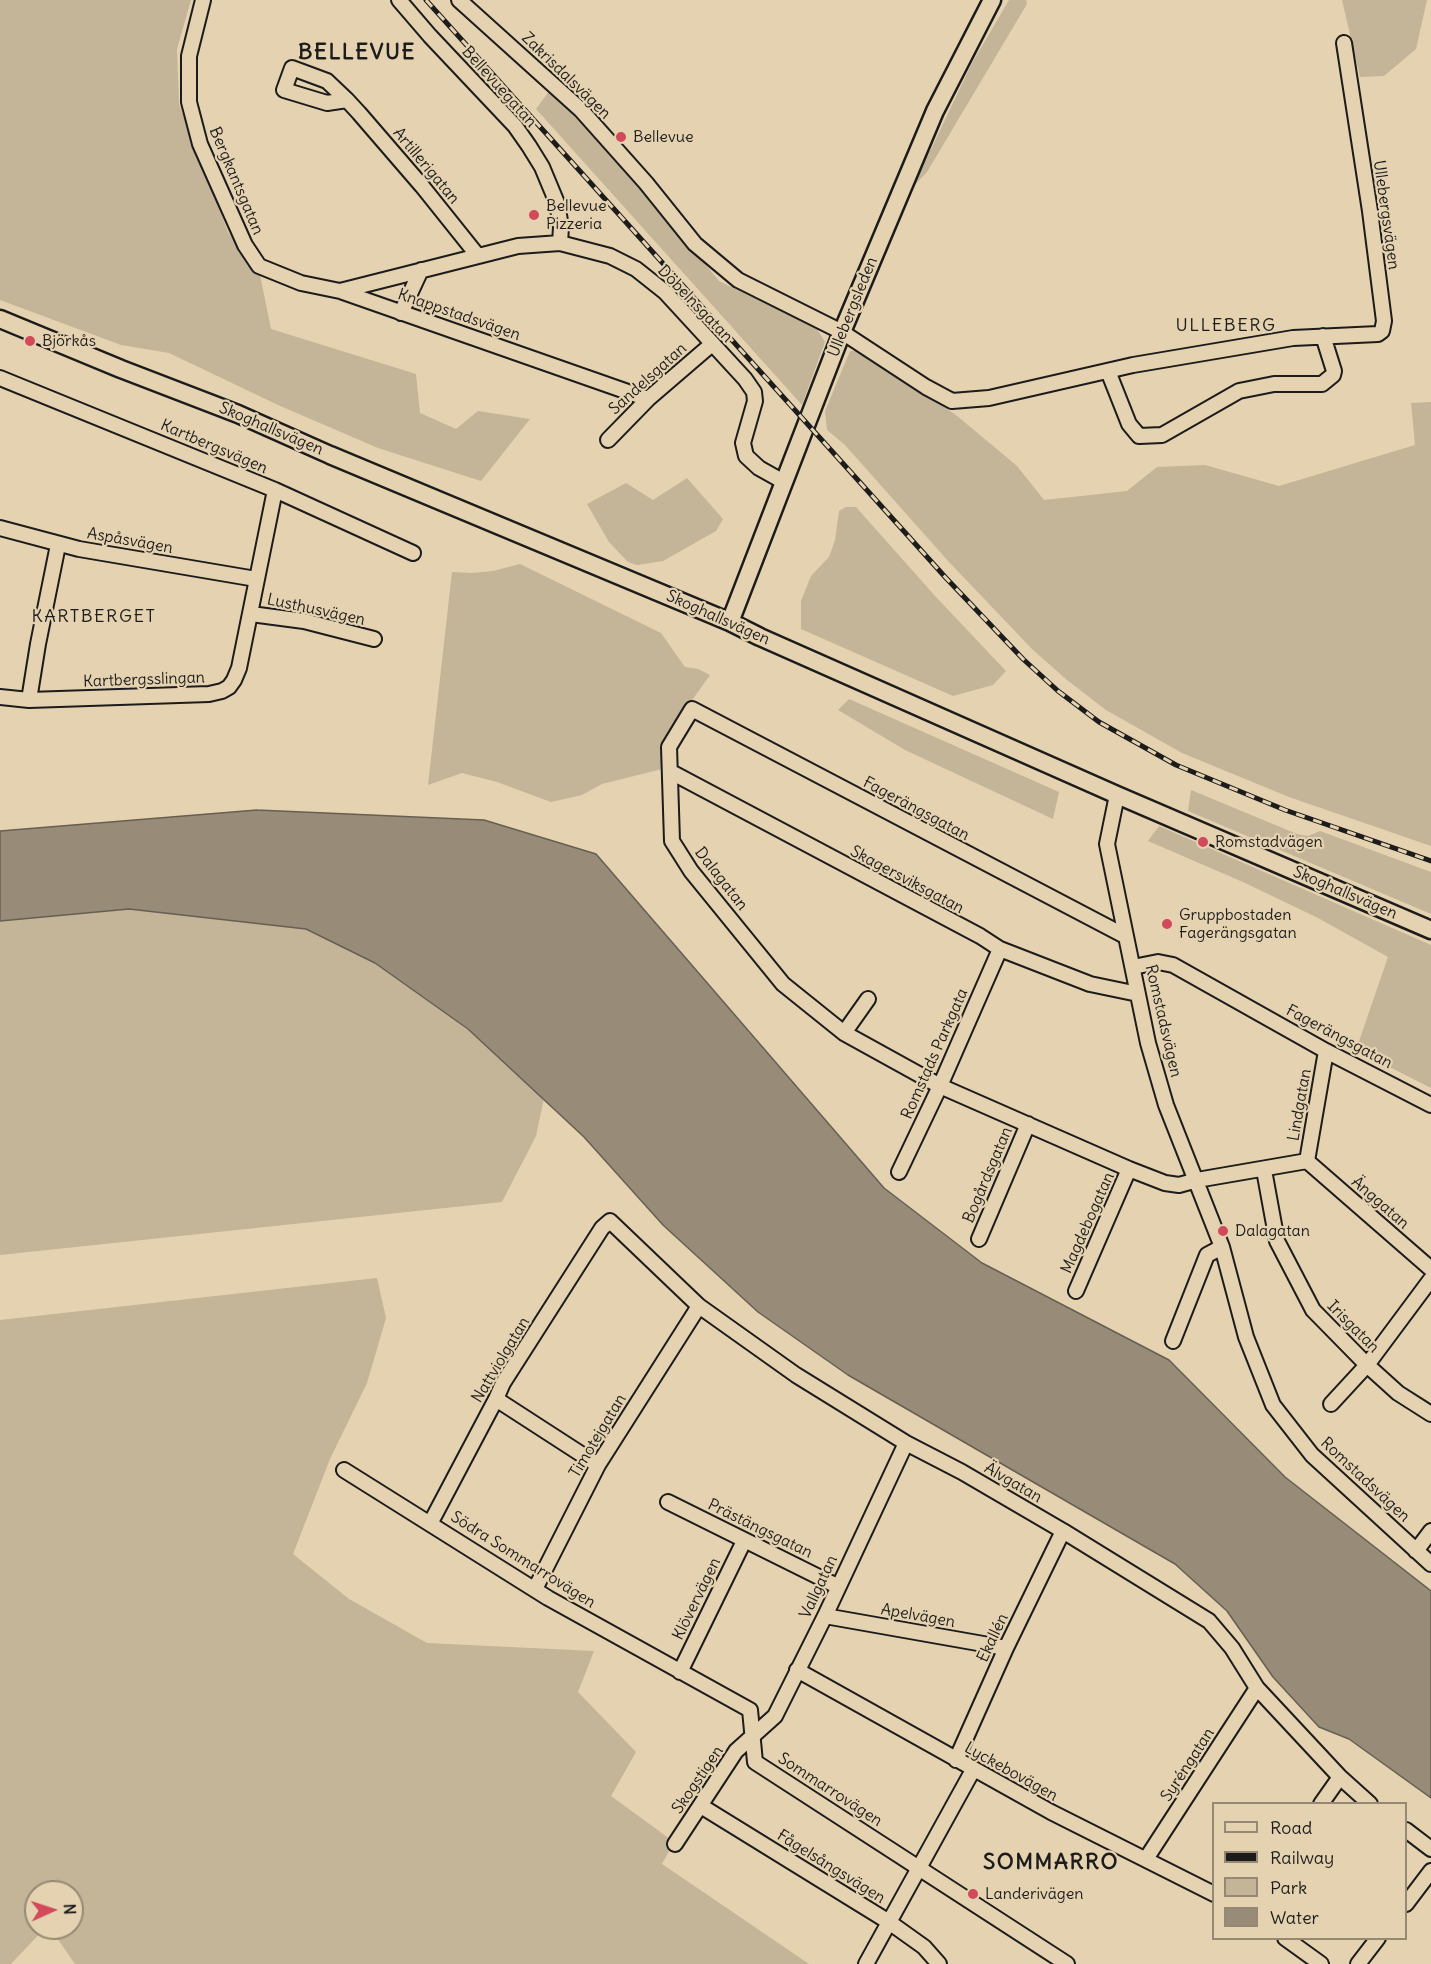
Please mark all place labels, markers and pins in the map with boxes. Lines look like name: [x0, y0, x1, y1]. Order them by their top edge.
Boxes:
place label: Bellevue: [633, 127, 694, 147]
marker: Bellevue: [614, 130, 628, 144]
place label: Bellevue Pizzeria: [546, 196, 607, 234]
marker: Bellevue Pizzeria: [527, 208, 541, 222]
place label: Björkås: [42, 331, 96, 351]
marker: Björkås: [23, 334, 37, 348]
place label: Romstadvägen: [1215, 832, 1323, 852]
marker: Romstadvägen: [1196, 835, 1210, 849]
place label: Gruppbostaden Fagerängsgatan: [1179, 905, 1297, 943]
marker: Gruppbostaden Fagerängsgatan: [1160, 917, 1174, 931]
place label: Dalagatan: [1235, 1221, 1310, 1241]
marker: Dalagatan: [1216, 1224, 1230, 1238]
place label: Landerivägen: [985, 1884, 1084, 1904]
marker: Landerivägen: [966, 1887, 980, 1901]

